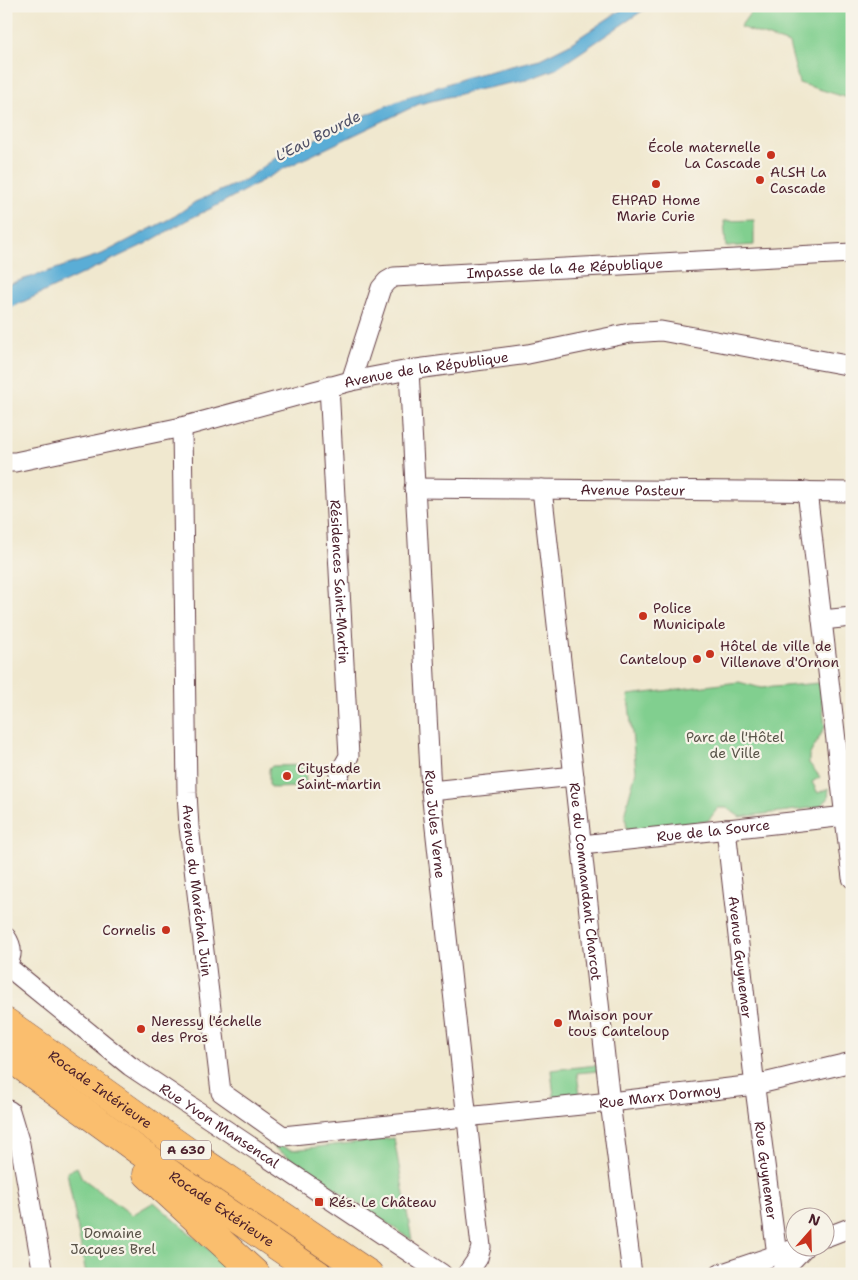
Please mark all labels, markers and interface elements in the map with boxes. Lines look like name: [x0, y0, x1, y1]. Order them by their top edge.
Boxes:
water label: L'Eau Bourde: [272, 106, 364, 166]
place label: École maternelle La Cascade: [648, 138, 761, 172]
marker: École maternelle La Cascade: [765, 149, 777, 161]
place label: ALSH La Cascade: [770, 163, 827, 197]
marker: ALSH La Cascade: [754, 174, 766, 186]
marker: EHPAD Home Marie Curie: [650, 178, 662, 190]
place label: EHPAD Home Marie Curie: [612, 191, 700, 225]
street label: Impasse de la 4e République: [466, 254, 664, 282]
street label: Avenue de la République: [342, 348, 510, 392]
street label: Avenue Pasteur: [580, 481, 686, 499]
street label: Résidences Saint-Martin: [326, 499, 353, 665]
place label: Police Municipale: [653, 599, 726, 633]
marker: Police Municipale: [637, 610, 649, 622]
place label: Hôtel de ville de Villenave d'Ornon: [720, 637, 840, 671]
marker: Hôtel de ville de Villenave d'Ornon: [704, 648, 716, 660]
place label: Canteloup: [619, 650, 687, 668]
marker: Canteloup: [691, 653, 703, 665]
park label: Parc de l'Hôtel de Ville: [686, 728, 785, 762]
place label: Citystade Saint-martin: [297, 759, 381, 793]
marker: Citystade Saint-martin: [281, 770, 293, 782]
street label: Rue Jules Verne: [421, 770, 450, 879]
street label: Rue du Commandant Charcot: [566, 782, 605, 982]
street label: Avenue du Maréchal Juin: [179, 804, 216, 978]
street label: Rue de la Source: [656, 815, 771, 846]
street label: Avenue Guynemer: [725, 895, 756, 1020]
place label: Cornelis: [102, 921, 156, 939]
marker: Cornelis: [160, 924, 172, 936]
place label: Maison pour tous Canteloup: [568, 1006, 669, 1040]
place label: Neressy l'échelle des Pros: [151, 1012, 262, 1046]
marker: Maison pour tous Canteloup: [552, 1017, 564, 1029]
marker: Neressy l'échelle des Pros: [135, 1023, 147, 1035]
street label: Rocade Intérieure: [45, 1046, 156, 1132]
street label: Rue Yvon Mansencal: [156, 1079, 284, 1172]
street label: Rue Marx Dormoy: [598, 1080, 722, 1112]
street label: Rue Guynemer: [750, 1120, 781, 1221]
road number: A 630: [161, 1140, 211, 1160]
street label: Rocade Extérieure: [166, 1167, 278, 1251]
place label: Rés. Le Château: [329, 1193, 437, 1211]
marker: Rés. Le Château: [313, 1196, 325, 1208]
north arrow: [786, 1208, 836, 1258]
text: N: [806, 1209, 823, 1230]
park label: Domaine Jacques Brel: [70, 1224, 156, 1258]

